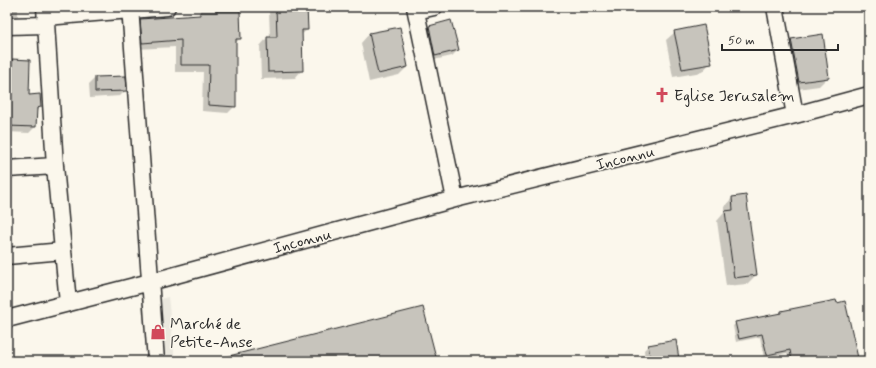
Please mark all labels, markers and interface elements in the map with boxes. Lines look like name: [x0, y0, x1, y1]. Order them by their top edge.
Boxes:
scale bar: [722, 26, 838, 52]
text: 50 m: [728, 33, 755, 49]
church icon: Eglise Jerusalem: [653, 86, 671, 104]
place label: Eglise Jerusalem: [674, 86, 795, 107]
street label: Inconnu: [594, 141, 657, 176]
street label: Inconnu: [271, 224, 334, 259]
place label: Marché de Petite-Anse: [170, 314, 253, 353]
shop icon: Marché de Petite-Anse: [149, 323, 167, 341]

